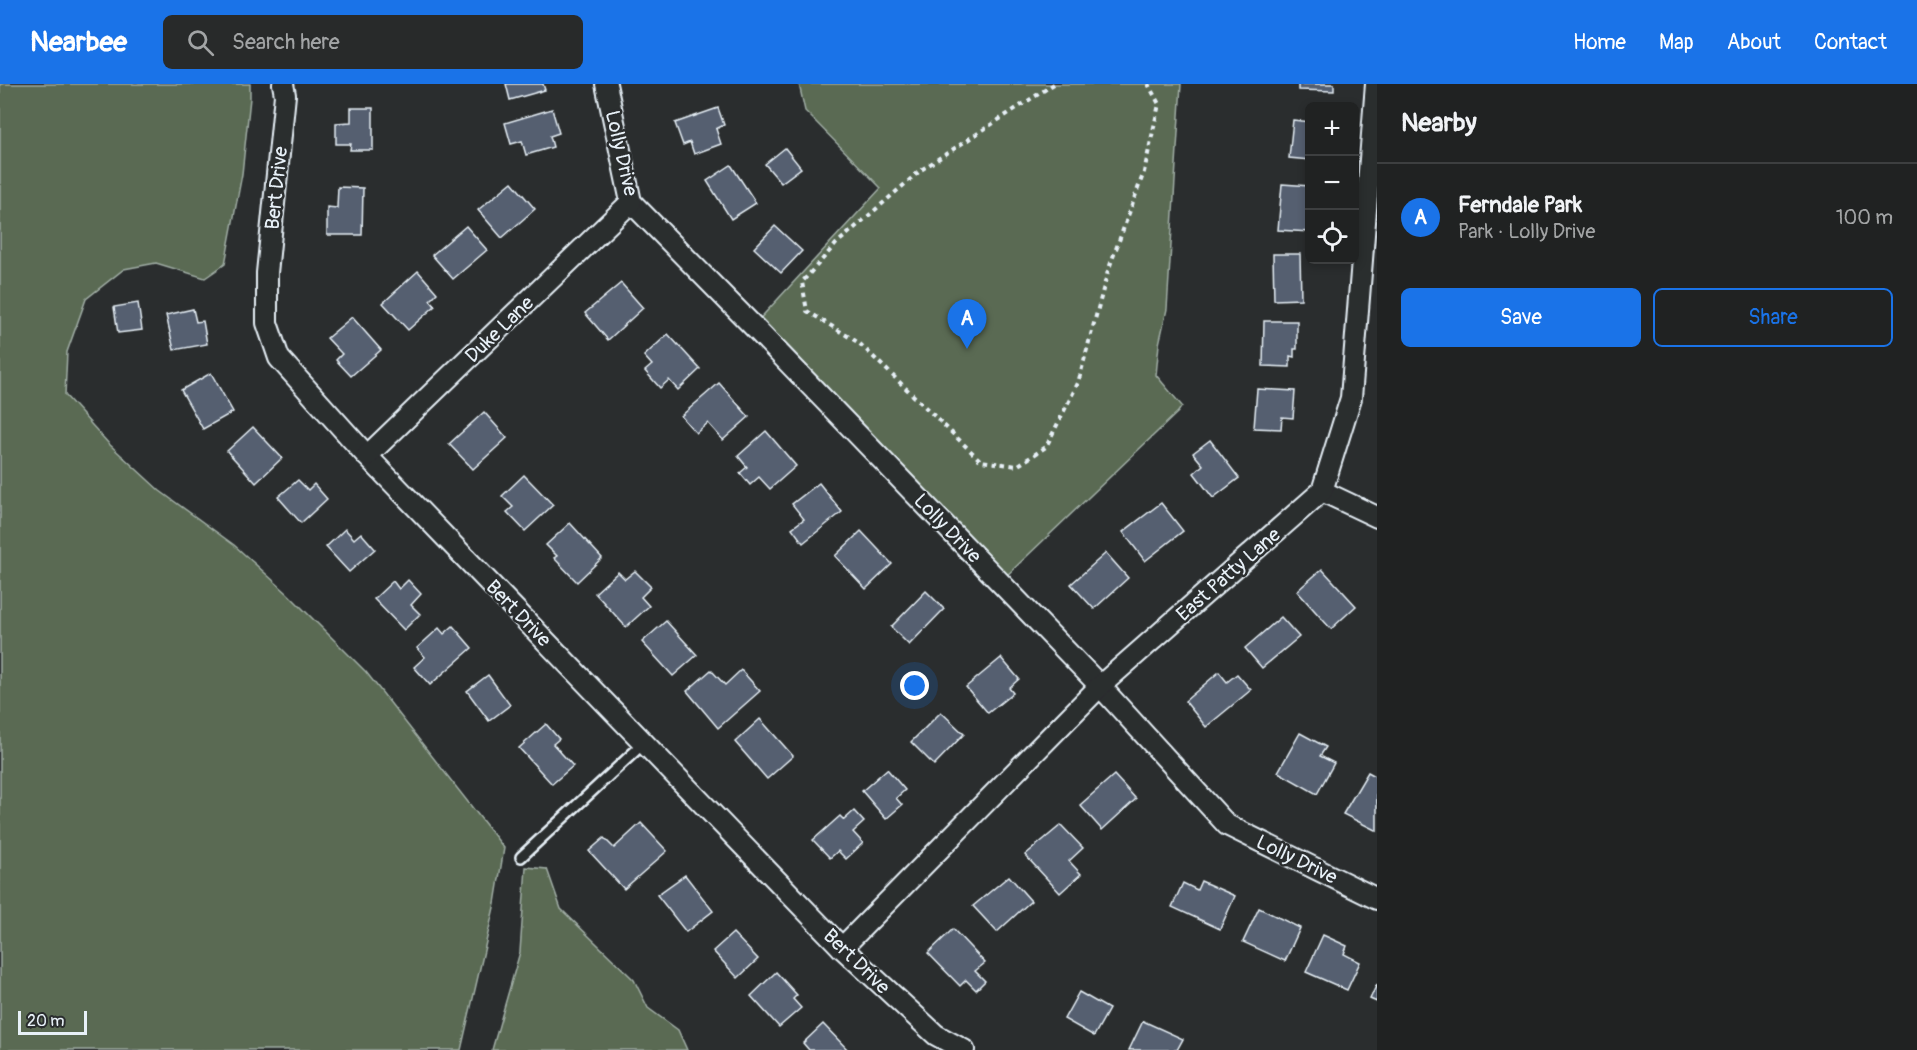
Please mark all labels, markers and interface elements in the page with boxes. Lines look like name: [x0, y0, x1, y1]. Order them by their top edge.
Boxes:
search box: [163, 15, 583, 69]
text: Nearbee: [30, 25, 127, 60]
icon: search: [184, 26, 217, 59]
text: Search here: [232, 28, 340, 56]
text: Home: [1573, 29, 1626, 56]
text: Map: [1659, 29, 1694, 56]
text: About: [1727, 29, 1781, 56]
text: Contact: [1814, 29, 1887, 56]
map controls: [1305, 102, 1359, 264]
button: +: [1305, 102, 1359, 156]
text: Nearby: [1401, 107, 1477, 139]
street label: Lolly Drive: [600, 108, 644, 199]
street label: Bert Drive: [260, 145, 293, 231]
button: −: [1305, 156, 1359, 210]
text: Ferndale Park: [1458, 191, 1582, 219]
text: A: [1414, 205, 1427, 230]
text: 100 m: [1836, 205, 1893, 230]
button: locate: [1305, 210, 1359, 264]
text: Park · Lolly Drive: [1458, 219, 1595, 244]
button: Save: [1401, 288, 1641, 347]
button: Share: [1653, 288, 1893, 347]
street label: Duke Lane: [460, 290, 539, 368]
pin: A: [948, 300, 986, 349]
street label: Lolly Drive: [908, 488, 987, 568]
street label: East Patty Lane: [1171, 522, 1286, 627]
street label: Bert Drive: [481, 575, 557, 652]
your location: [900, 671, 929, 700]
street label: Lolly Drive: [1252, 829, 1342, 890]
street label: Bert Drive: [818, 923, 895, 999]
scale bar: [18, 1008, 87, 1036]
text: 20 m: [27, 1011, 65, 1031]

